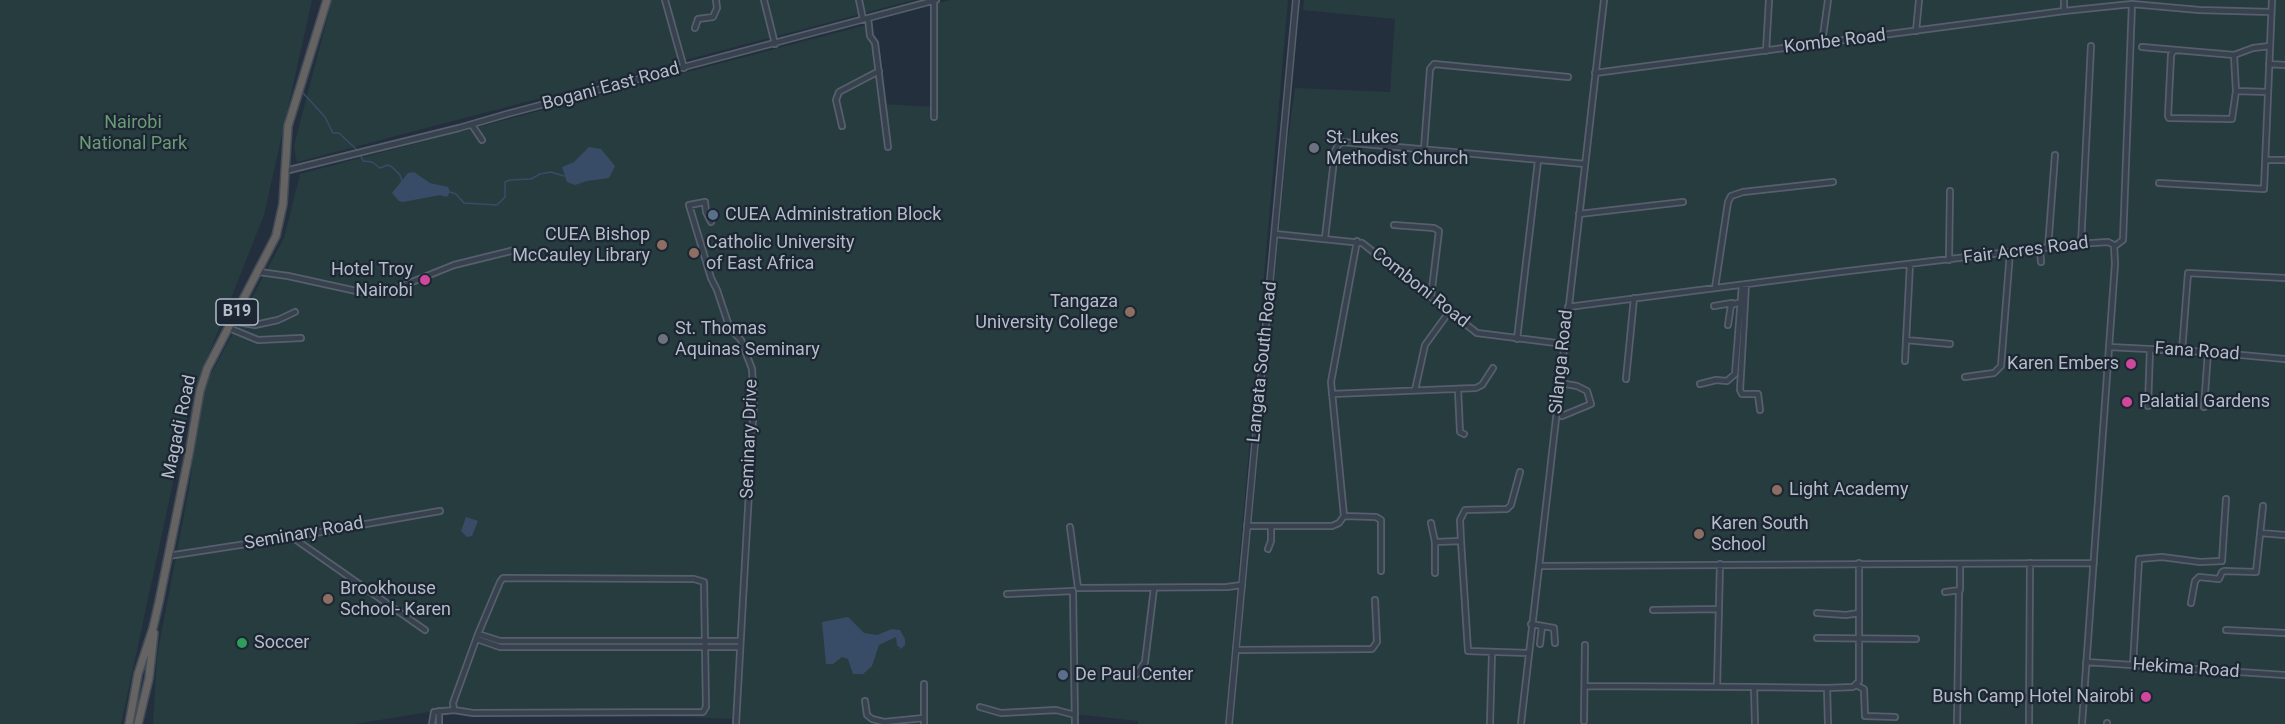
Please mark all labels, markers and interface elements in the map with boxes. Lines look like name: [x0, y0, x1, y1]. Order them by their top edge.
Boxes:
street label: Kombe Road: [1783, 25, 1887, 59]
street label: Bogani East Road: [540, 58, 682, 116]
park label: Nairobi National Park: [79, 112, 187, 154]
place label: St. Lukes Methodist Church: [1326, 127, 1468, 170]
marker: St. Lukes Methodist Church: [1307, 141, 1321, 155]
place label: CUEA Administration Block: [725, 204, 941, 226]
marker: CUEA Administration Block: [706, 208, 720, 222]
place label: CUEA Bishop McCauley Library: [512, 224, 650, 266]
place label: Catholic University of East Africa: [706, 232, 855, 274]
street label: Fair Acres Road: [1962, 233, 2090, 269]
marker: CUEA Bishop McCauley Library: [655, 238, 669, 252]
street label: Comboni Road: [1367, 243, 1473, 333]
marker: Catholic University of East Africa: [687, 246, 701, 260]
place label: Hotel Troy Nairobi: [331, 259, 413, 302]
marker: Hotel Troy Nairobi: [418, 273, 432, 287]
street label: Langata South Road: [1244, 280, 1282, 444]
place label: Tangaza University College: [975, 291, 1118, 334]
road number: B19: [216, 299, 258, 325]
marker: Tangaza University College: [1123, 305, 1137, 319]
street label: Silanga Road: [1546, 309, 1578, 415]
place label: St. Thomas Aquinas Seminary: [675, 318, 820, 360]
marker: St. Thomas Aquinas Seminary: [656, 332, 670, 346]
street label: Fana Road: [2154, 338, 2240, 366]
place label: Karen Embers: [2007, 353, 2119, 375]
marker: Karen Embers: [2124, 357, 2138, 371]
street label: Magadi Road: [158, 373, 202, 481]
street label: Seminary Drive: [737, 379, 763, 499]
place label: Palatial Gardens: [2139, 391, 2270, 413]
marker: Palatial Gardens: [2120, 395, 2134, 409]
place label: Light Academy: [1789, 479, 1908, 501]
marker: Light Academy: [1770, 483, 1784, 497]
street label: Seminary Road: [243, 513, 365, 555]
place label: Karen South School: [1711, 513, 1809, 556]
marker: Karen South School: [1692, 527, 1706, 541]
place label: Brookhouse School- Karen: [340, 578, 451, 620]
marker: Brookhouse School- Karen: [321, 592, 335, 606]
place label: Soccer: [254, 632, 309, 654]
marker: Soccer: [235, 636, 249, 650]
street label: Hekima Road: [2132, 654, 2240, 684]
place label: De Paul Center: [1075, 664, 1193, 686]
marker: De Paul Center: [1056, 668, 1070, 682]
place label: Bush Camp Hotel Nairobi: [1932, 686, 2134, 708]
marker: Bush Camp Hotel Nairobi: [2139, 690, 2153, 704]

